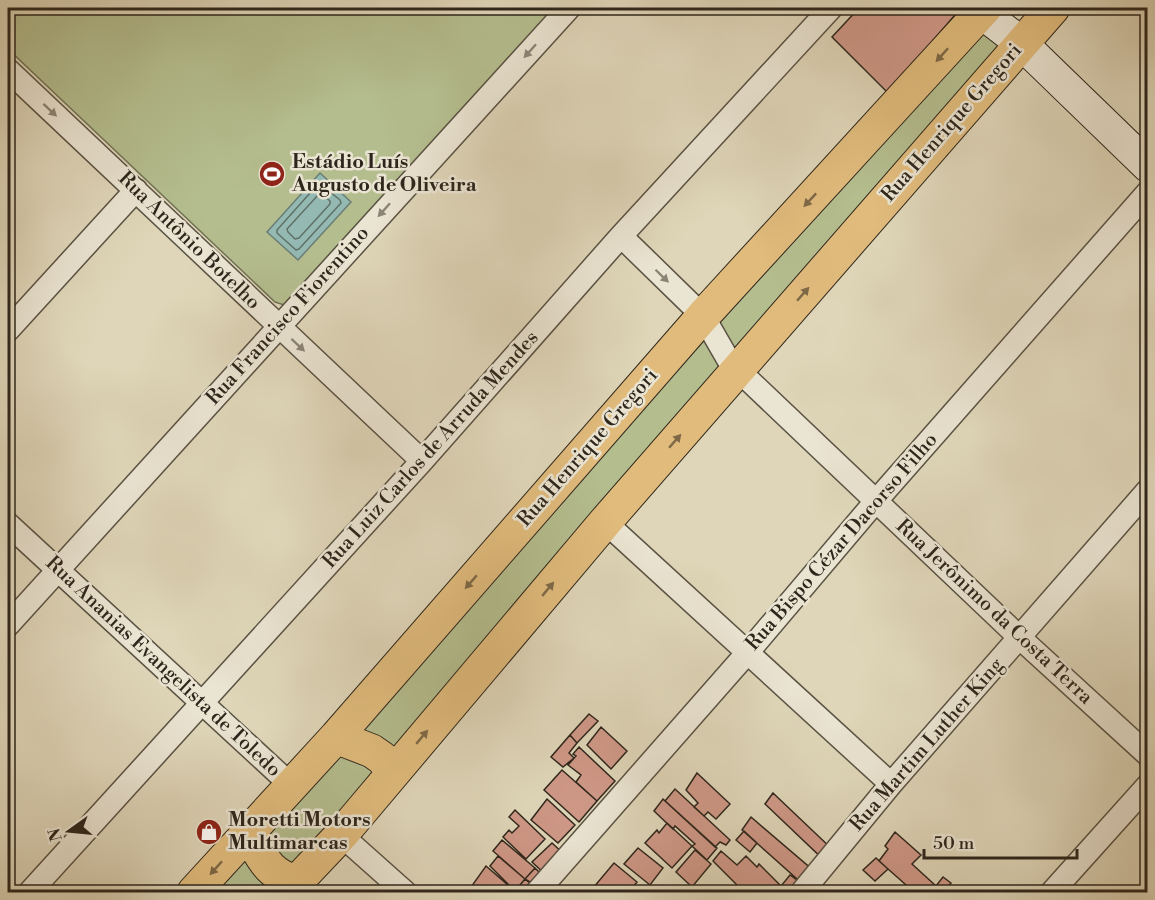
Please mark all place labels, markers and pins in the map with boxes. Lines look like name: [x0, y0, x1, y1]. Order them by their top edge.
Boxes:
place label: Estádio Luís Augusto de Oliveira: [291, 150, 477, 198]
sports icon: Estádio Luís Augusto de Oliveira: [257, 159, 287, 189]
place label: Moretti Motors Multimarcas: [228, 808, 371, 856]
shop icon: Moretti Motors Multimarcas: [194, 817, 224, 847]

